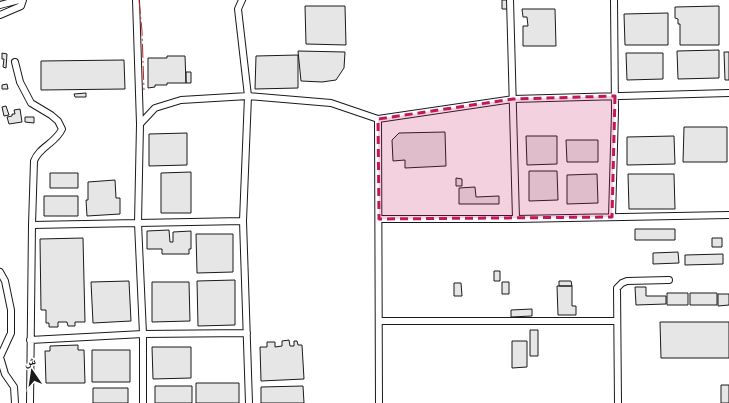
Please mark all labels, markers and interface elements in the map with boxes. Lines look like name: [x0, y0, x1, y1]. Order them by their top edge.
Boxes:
north arrow: [12, 351, 52, 391]
text: ش: [23, 354, 38, 370]

